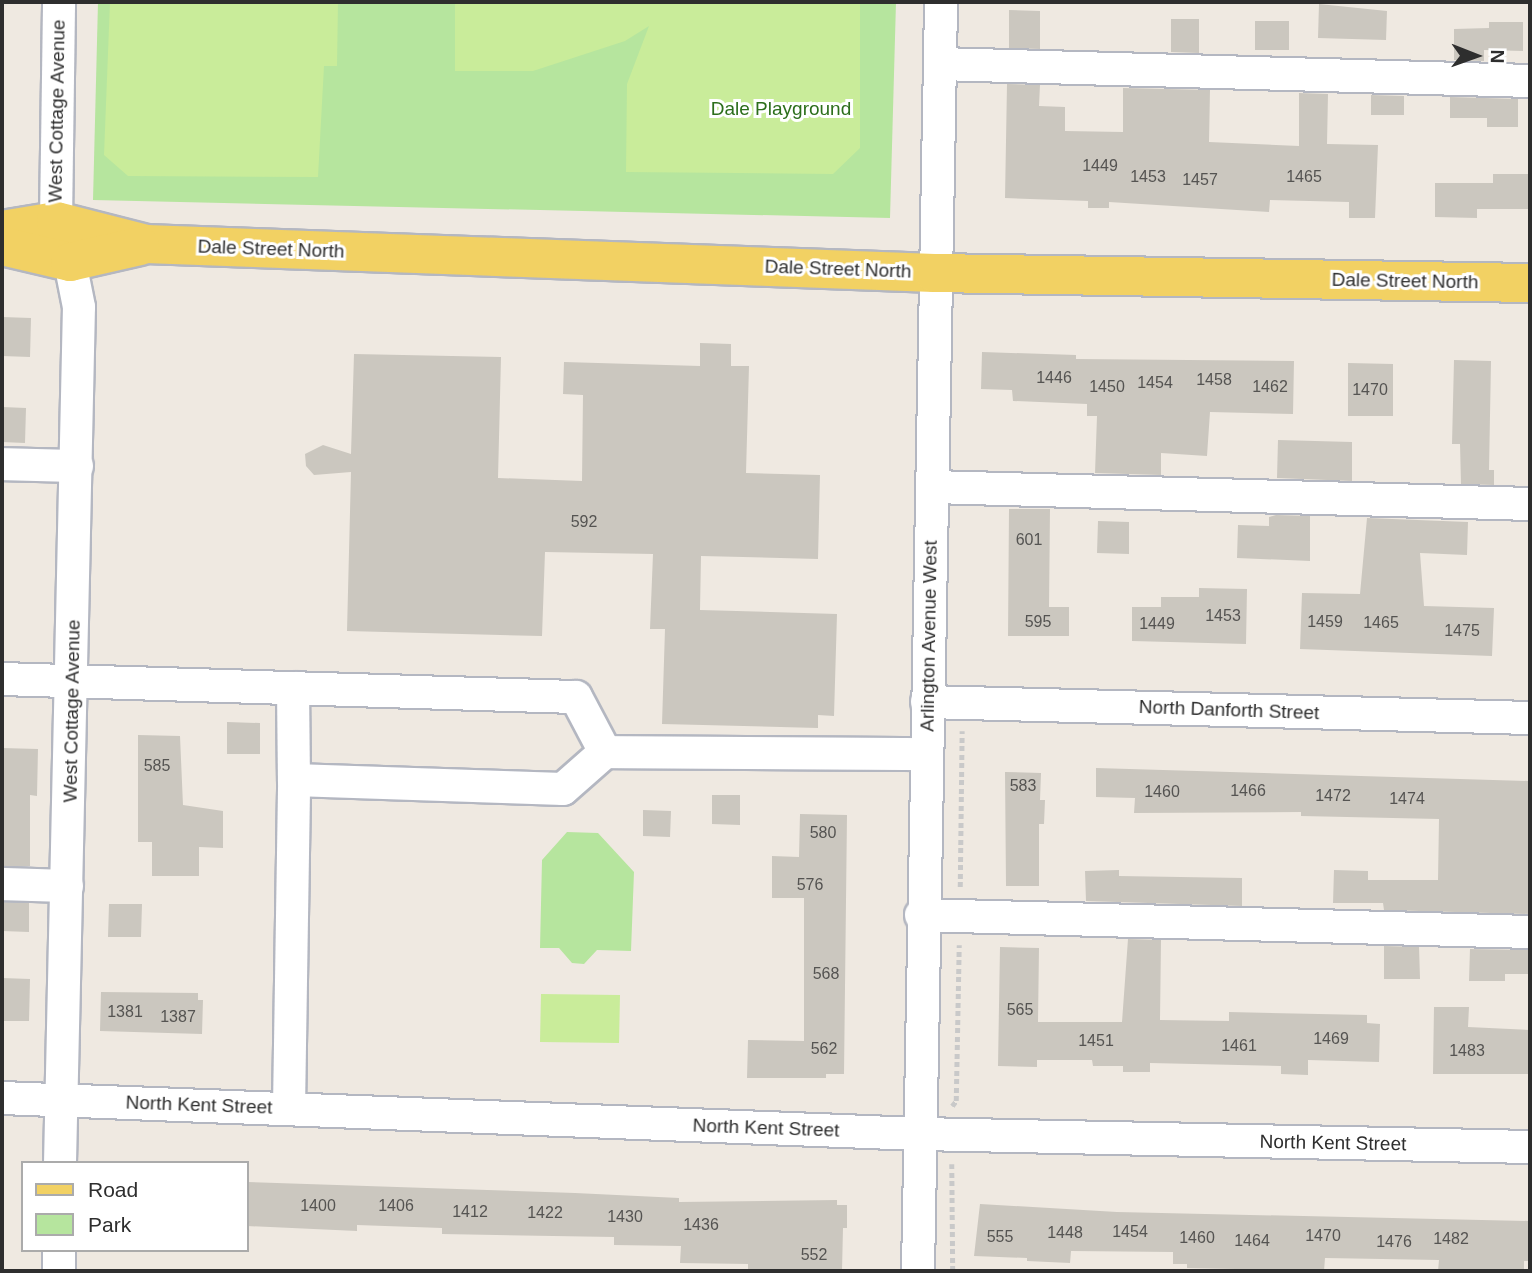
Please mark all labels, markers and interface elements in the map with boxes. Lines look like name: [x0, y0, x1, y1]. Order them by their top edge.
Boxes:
street label: West Cottage Avenue: [44, 19, 70, 203]
north arrow: [1441, 21, 1511, 91]
text: N: [1487, 49, 1508, 63]
park label: Dale Playground: [711, 98, 851, 120]
house number: 1449: [1082, 156, 1118, 176]
house number: 1453: [1130, 167, 1166, 187]
house number: 1465: [1286, 167, 1322, 187]
house number: 1457: [1182, 170, 1218, 190]
street label: Dale Street North: [197, 235, 345, 263]
street label: Dale Street North: [764, 255, 912, 283]
street label: Dale Street North: [1331, 268, 1479, 294]
house number: 1446: [1036, 368, 1072, 388]
house number: 1458: [1196, 370, 1232, 390]
house number: 1454: [1137, 373, 1173, 393]
house number: 1450: [1089, 377, 1125, 397]
house number: 1462: [1252, 377, 1288, 397]
house number: 1470: [1352, 380, 1388, 400]
house number: 592: [571, 512, 597, 532]
house number: 601: [1016, 530, 1042, 550]
street label: Arlington Avenue West: [916, 540, 942, 732]
house number: 1453: [1205, 606, 1241, 626]
house number: 595: [1025, 612, 1051, 632]
house number: 1459: [1307, 612, 1343, 632]
house number: 1465: [1363, 613, 1399, 633]
house number: 1449: [1139, 614, 1175, 634]
street label: West Cottage Avenue: [59, 619, 85, 803]
house number: 1475: [1444, 621, 1480, 641]
street label: North Danforth Street: [1138, 695, 1320, 725]
house number: 585: [144, 756, 170, 776]
house number: 583: [1010, 776, 1036, 796]
house number: 1466: [1230, 781, 1266, 801]
house number: 1460: [1144, 782, 1180, 802]
house number: 1472: [1315, 786, 1351, 806]
house number: 1474: [1389, 789, 1425, 809]
house number: 580: [810, 823, 836, 843]
house number: 576: [797, 875, 823, 895]
house number: 568: [813, 964, 839, 984]
house number: 565: [1007, 1000, 1033, 1020]
house number: 1381: [107, 1002, 143, 1022]
house number: 1387: [160, 1007, 196, 1027]
house number: 1469: [1313, 1029, 1349, 1049]
house number: 1451: [1078, 1031, 1114, 1051]
house number: 1461: [1221, 1036, 1257, 1056]
house number: 562: [811, 1039, 837, 1059]
house number: 1483: [1449, 1041, 1485, 1061]
street label: North Kent Street: [125, 1091, 273, 1119]
street label: North Kent Street: [692, 1114, 840, 1142]
street label: North Kent Street: [1259, 1130, 1407, 1156]
legend: [21, 1161, 248, 1252]
text: Road: [88, 1178, 138, 1201]
house number: 1400: [300, 1196, 336, 1216]
house number: 1406: [378, 1196, 414, 1216]
house number: 1412: [452, 1202, 488, 1222]
house number: 1422: [527, 1203, 563, 1223]
house number: 1430: [607, 1207, 643, 1227]
text: Park: [88, 1213, 131, 1236]
house number: 1436: [683, 1215, 719, 1235]
house number: 1454: [1112, 1222, 1148, 1242]
house number: 1448: [1047, 1223, 1083, 1243]
house number: 1470: [1305, 1226, 1341, 1246]
house number: 555: [987, 1227, 1013, 1247]
house number: 1460: [1179, 1228, 1215, 1248]
house number: 1482: [1433, 1229, 1469, 1249]
house number: 1464: [1234, 1231, 1270, 1251]
house number: 1476: [1376, 1232, 1412, 1252]
house number: 552: [801, 1245, 827, 1265]

